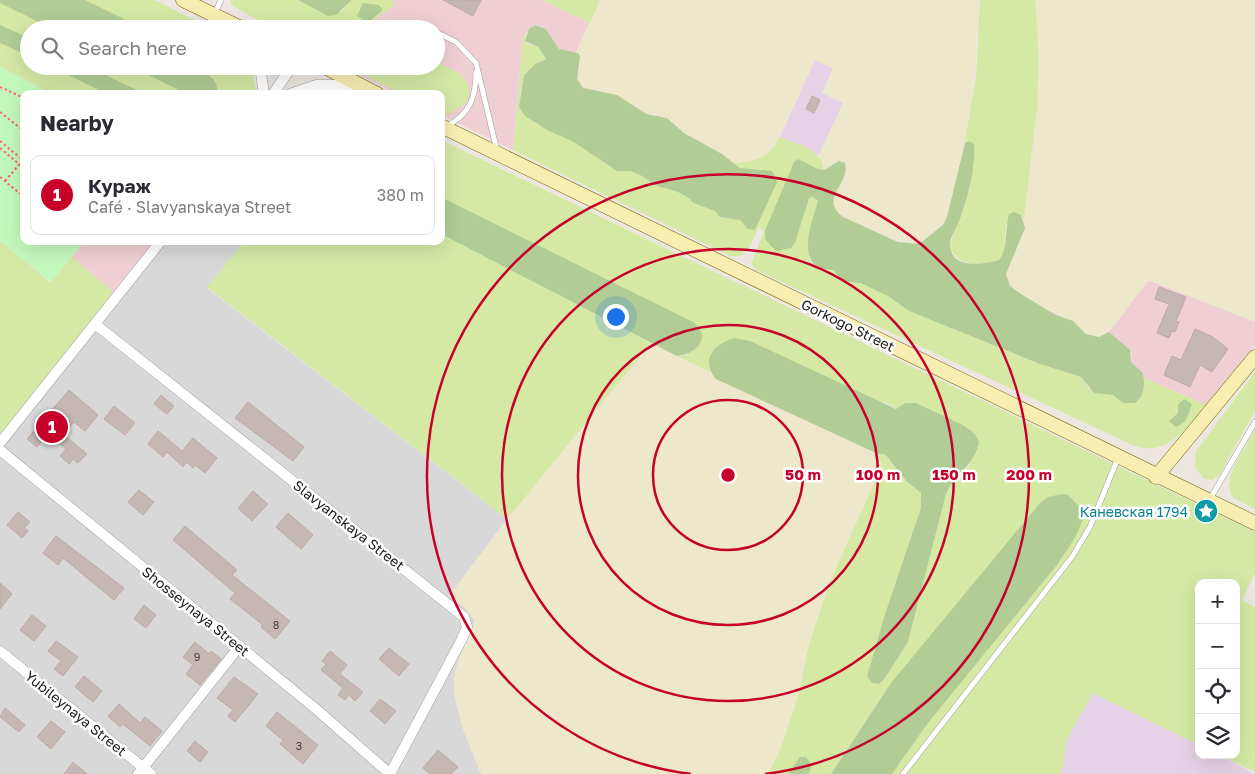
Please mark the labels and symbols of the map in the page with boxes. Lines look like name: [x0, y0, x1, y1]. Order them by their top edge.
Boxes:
street label: Gorkogo Street: [799, 295, 897, 355]
your location: [603, 304, 629, 330]
pin: 1: [36, 408, 68, 446]
text: 50 m: [785, 465, 821, 483]
text: 100 m: [856, 465, 900, 483]
text: 150 m: [932, 465, 976, 483]
text: 200 m: [1006, 465, 1052, 483]
centre of rings: [719, 466, 737, 484]
street label: Slavyanskaya Street: [290, 476, 408, 574]
place icon: Каневская 1794: [1193, 498, 1219, 524]
place label: Каневская 1794: [1080, 503, 1188, 520]
street label: Shosseynaya Street: [139, 563, 253, 659]
house number: 8: [273, 618, 280, 631]
house number: 9: [194, 650, 200, 663]
street label: Yubileynaya Street: [22, 667, 130, 759]
house number: 3: [296, 739, 302, 752]

